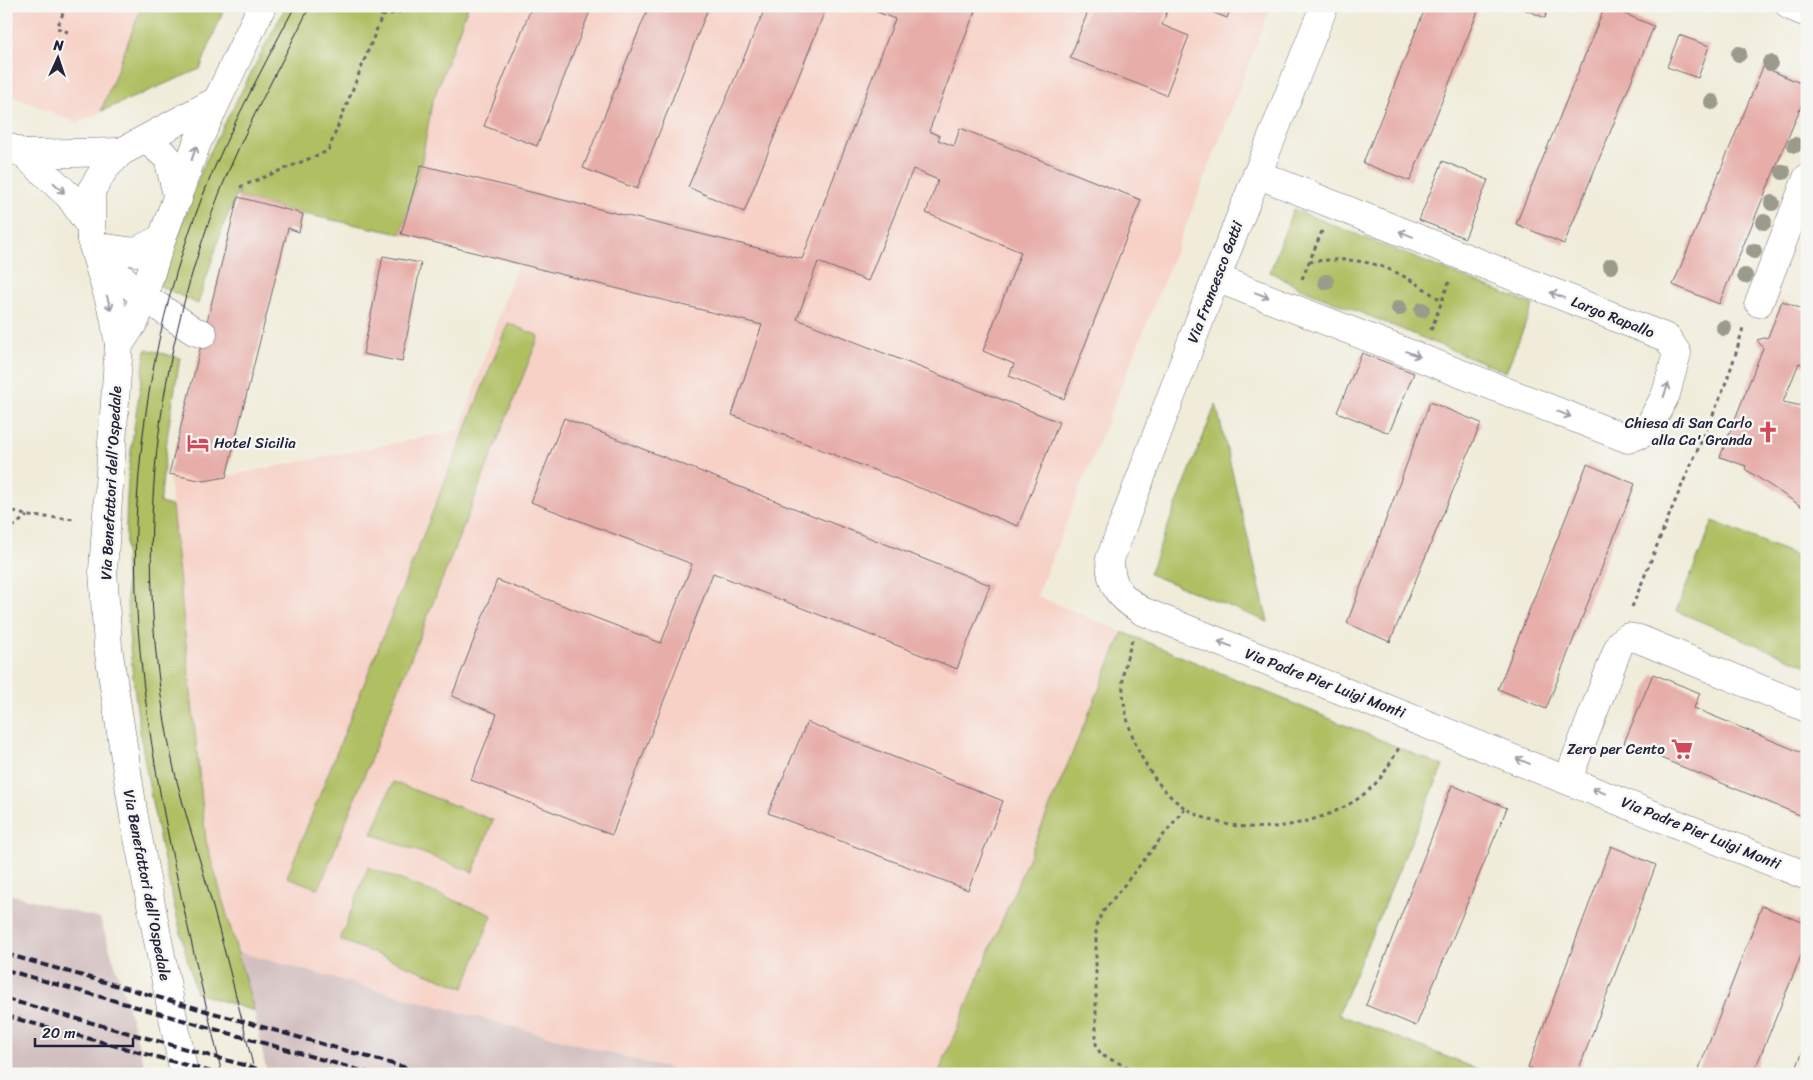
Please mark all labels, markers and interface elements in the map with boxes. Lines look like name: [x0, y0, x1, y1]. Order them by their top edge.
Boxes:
north arrow: [32, 32, 82, 82]
text: N: [52, 33, 64, 58]
one-way arrow: [190, 146, 199, 161]
one-way arrow: [53, 181, 65, 193]
street label: Via Francesco Gatti: [1180, 216, 1251, 347]
one-way arrow: [1399, 229, 1414, 239]
street label: Largo Rapallo: [1567, 288, 1659, 346]
one-way arrow: [1550, 289, 1565, 299]
one-way arrow: [1254, 292, 1269, 301]
one-way arrow: [105, 294, 115, 310]
one-way arrow: [1405, 350, 1420, 360]
one-way arrow: [1662, 382, 1672, 398]
street label: Via Benefattori dell'Ospedale: [93, 385, 129, 581]
one-way arrow: [1556, 410, 1571, 419]
place label: Chiesa di San Carlo alla Ca' Granda: [1625, 410, 1752, 453]
church icon: Chiesa di San Carlo alla Ca' Granda: [1755, 419, 1781, 445]
hotel icon: Hotel Sicilia: [185, 430, 211, 456]
place label: Hotel Sicilia: [214, 430, 296, 456]
one-way arrow: [1218, 639, 1233, 648]
street label: Via Padre Pier Luigi Monti: [1241, 640, 1410, 726]
place label: Zero per Cento: [1567, 736, 1665, 762]
supermarket icon: Zero per Cento: [1669, 736, 1695, 762]
one-way arrow: [1516, 756, 1531, 765]
one-way arrow: [1592, 786, 1607, 795]
street label: Via Benefattori dell'Ospedale: [116, 787, 178, 983]
street label: Via Padre Pier Luigi Monti: [1617, 789, 1785, 877]
scale bar: [35, 1015, 132, 1047]
text: 20 m: [42, 1020, 76, 1046]

